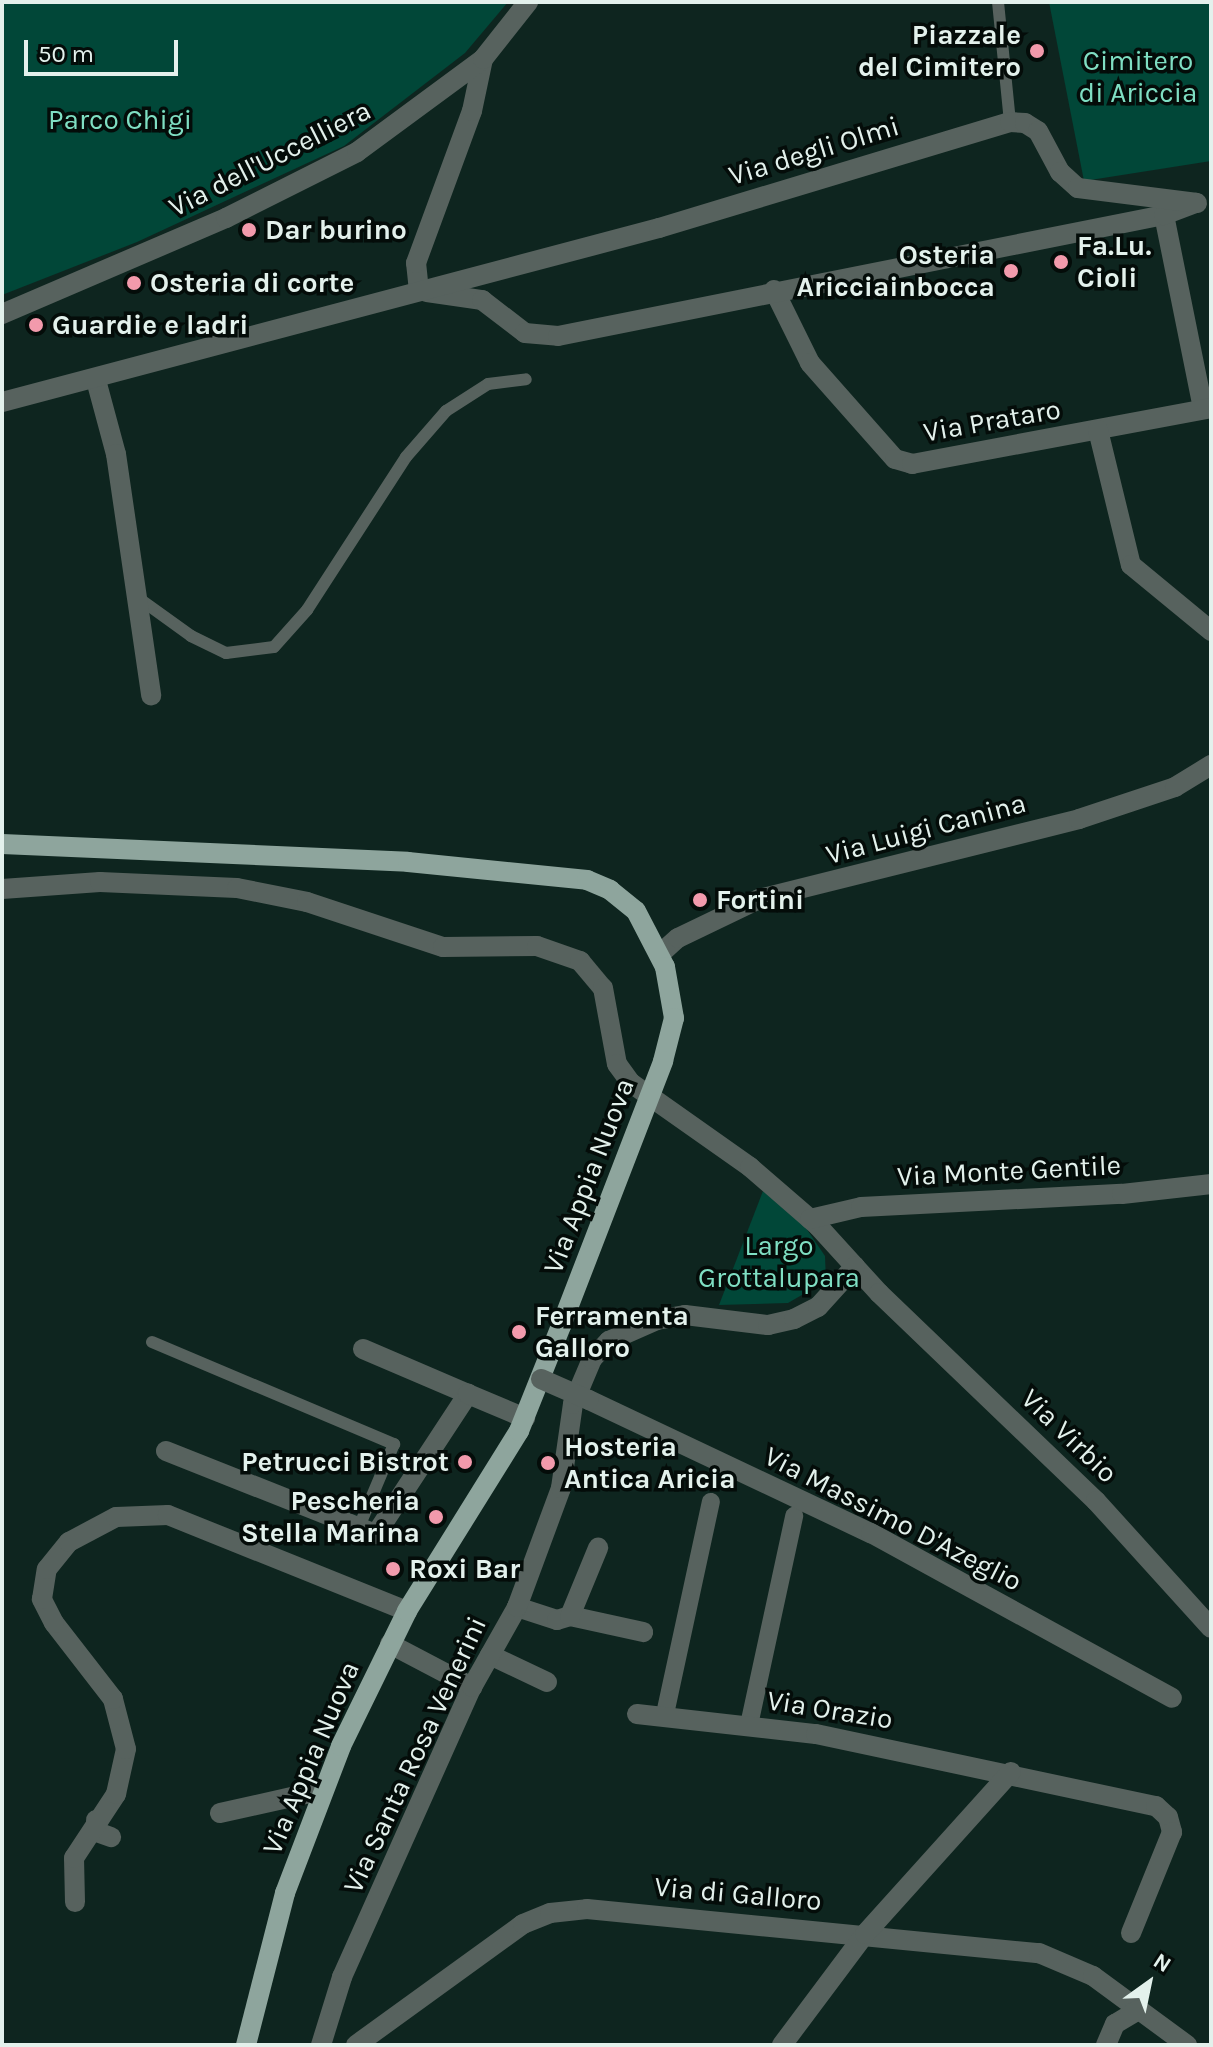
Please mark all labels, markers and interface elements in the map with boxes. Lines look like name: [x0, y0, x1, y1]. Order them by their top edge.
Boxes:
place label: Piazzale del Cimitero: [858, 18, 1021, 84]
scale bar: [28, 24, 182, 74]
text: 50 m: [38, 40, 94, 68]
marker: Piazzale del Cimitero: [1028, 42, 1046, 60]
park label: Cimitero di Ariccia: [1079, 44, 1197, 110]
street label: Via dell'Uccelliera: [163, 94, 377, 224]
park label: Parco Chigi: [48, 103, 192, 137]
street label: Via degli Olmi: [725, 109, 903, 193]
place label: Dar burino: [265, 213, 407, 247]
marker: Dar burino: [240, 221, 258, 239]
place label: Fa.Lu. Cioli: [1077, 229, 1151, 295]
place label: Osteria Aricciainbocca: [796, 238, 995, 304]
marker: Fa.Lu. Cioli: [1052, 253, 1070, 271]
marker: Osteria Aricciainbocca: [1002, 262, 1020, 280]
place label: Osteria di corte: [150, 266, 354, 300]
marker: Osteria di corte: [125, 274, 143, 292]
place label: Guardie e ladri: [52, 308, 248, 342]
marker: Guardie e ladri: [27, 316, 45, 334]
street label: Via Prataro: [921, 392, 1063, 450]
street label: Via Luigi Canina: [822, 786, 1030, 872]
place label: Fortini: [716, 883, 804, 917]
marker: Fortini: [691, 891, 709, 909]
street label: Via Appia Nuova: [536, 1074, 642, 1278]
street label: Via Monte Gentile: [896, 1148, 1122, 1194]
park label: Largo Grottalupara: [698, 1229, 860, 1295]
place label: Ferramenta Galloro: [535, 1299, 689, 1365]
marker: Ferramenta Galloro: [510, 1323, 528, 1341]
street label: Via Virbio: [1014, 1382, 1124, 1490]
place label: Hosteria Antica Aricia: [564, 1430, 736, 1496]
street label: Via Massimo D'Azeglio: [759, 1439, 1027, 1599]
place label: Petrucci Bistrot: [241, 1445, 449, 1479]
marker: Petrucci Bistrot: [456, 1453, 474, 1471]
marker: Hosteria Antica Aricia: [539, 1454, 557, 1472]
place label: Pescheria Stella Marina: [241, 1484, 420, 1550]
marker: Pescheria Stella Marina: [427, 1508, 445, 1526]
place label: Roxi Bar: [409, 1552, 520, 1586]
marker: Roxi Bar: [384, 1560, 402, 1578]
street label: Via Santa Rosa Venerini: [336, 1611, 494, 1899]
street label: Via Appia Nuova: [255, 1656, 367, 1860]
street label: Via Orazio: [765, 1683, 895, 1737]
street label: Via di Galloro: [653, 1870, 823, 1918]
north arrow: [1109, 1943, 1189, 2023]
text: N: [1148, 1948, 1176, 1978]

